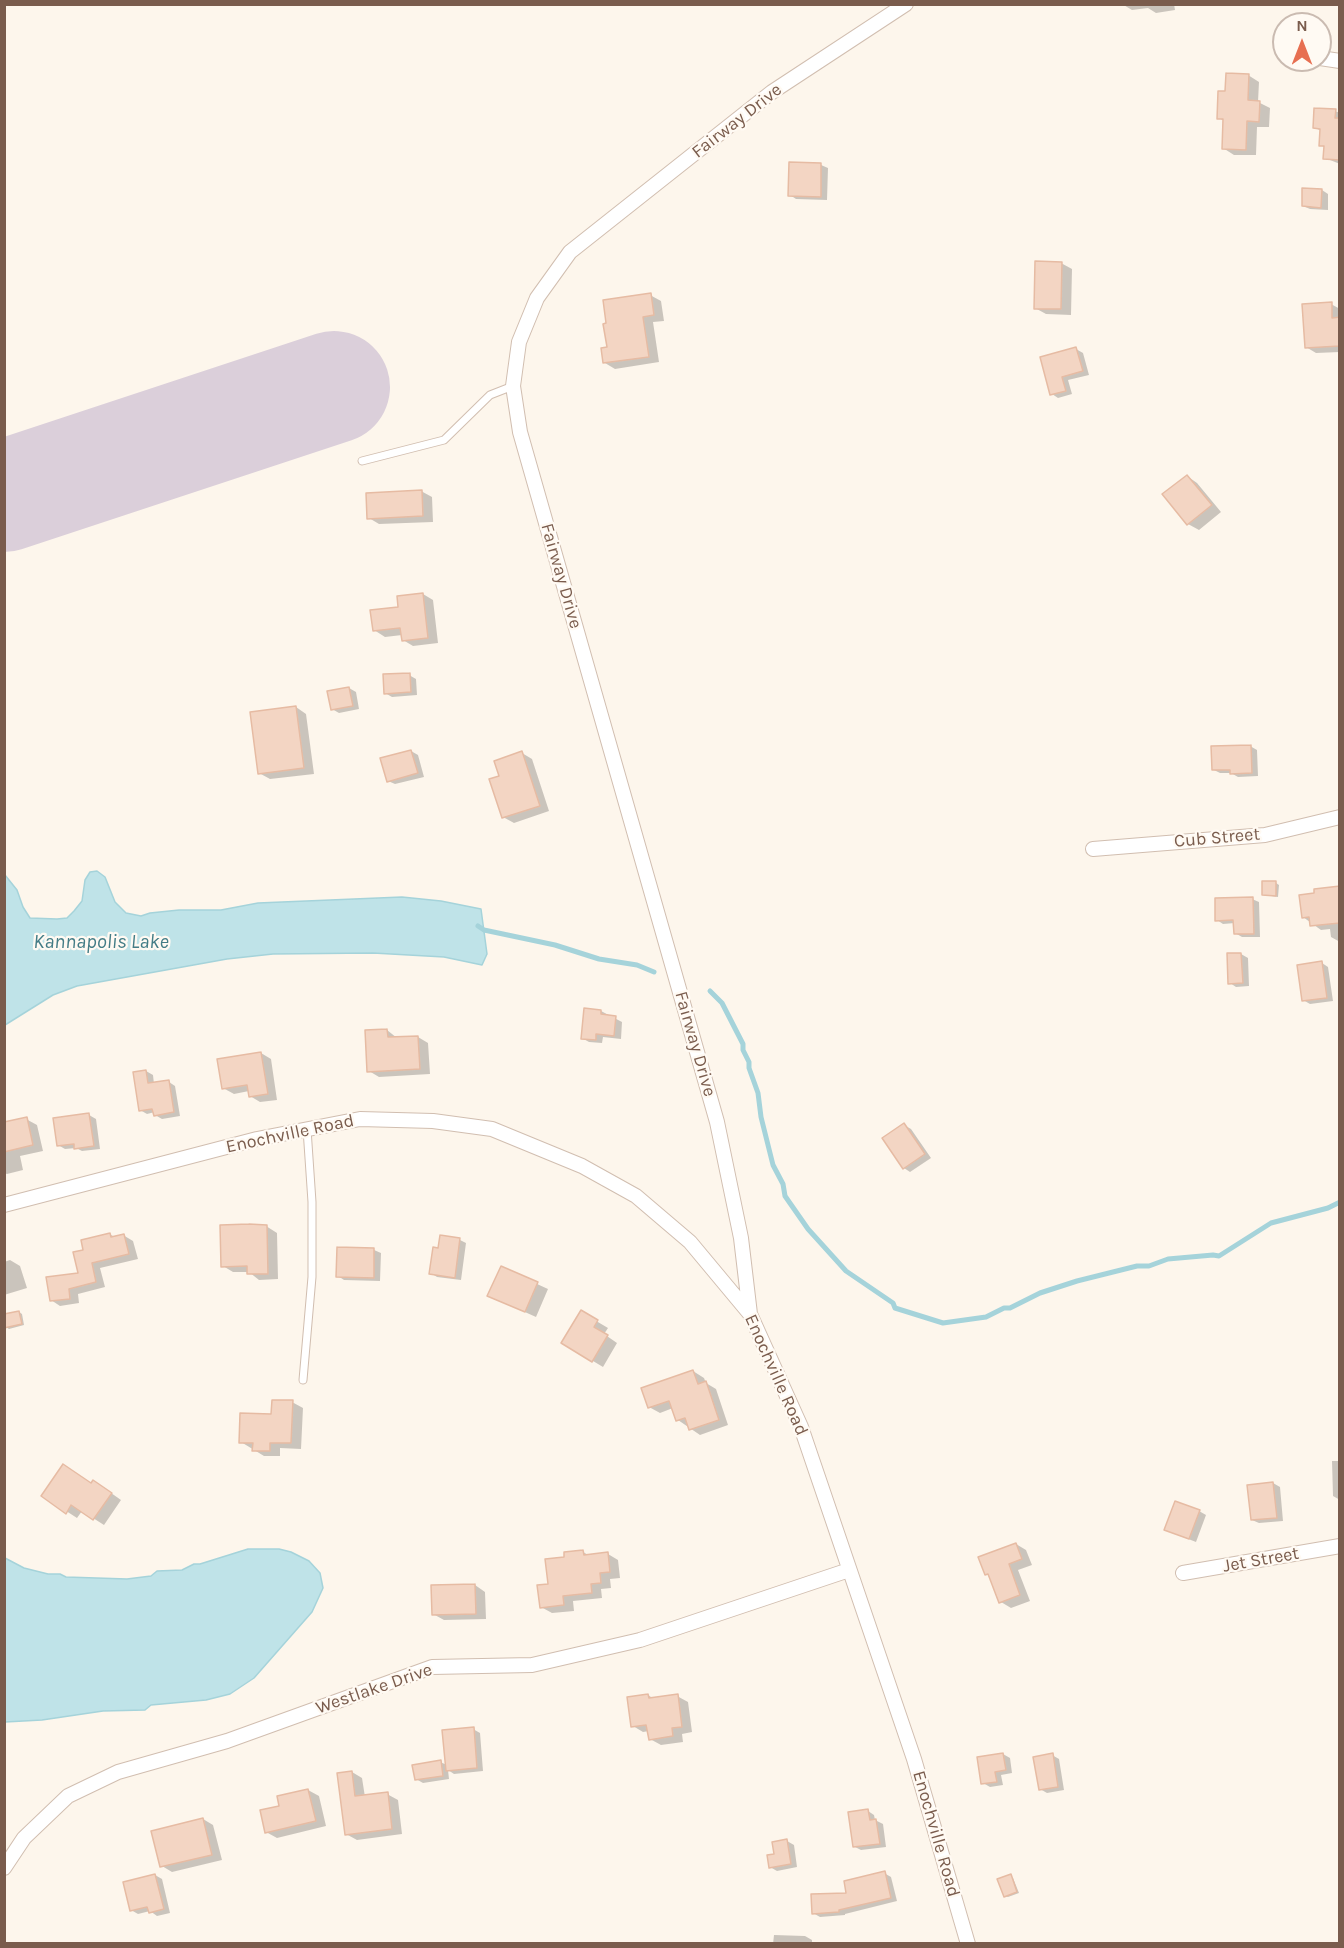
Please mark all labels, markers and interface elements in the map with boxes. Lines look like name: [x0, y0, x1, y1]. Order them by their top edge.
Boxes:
north arrow: [1272, 12, 1332, 72]
text: N: [1296, 16, 1308, 35]
street label: Fairway Drive: [688, 79, 786, 163]
street label: Fairway Drive: [536, 521, 586, 631]
street label: Cub Street: [1173, 823, 1261, 853]
water label: Kannapolis Lake: [33, 930, 169, 954]
street label: Fairway Drive: [670, 989, 720, 1099]
street label: Enochville Road: [224, 1110, 356, 1158]
street label: Enochville Road: [740, 1311, 812, 1439]
street label: Jet Street: [1221, 1543, 1301, 1577]
street label: Westlake Drive: [313, 1659, 435, 1719]
street label: Enochville Road: [908, 1768, 964, 1900]

